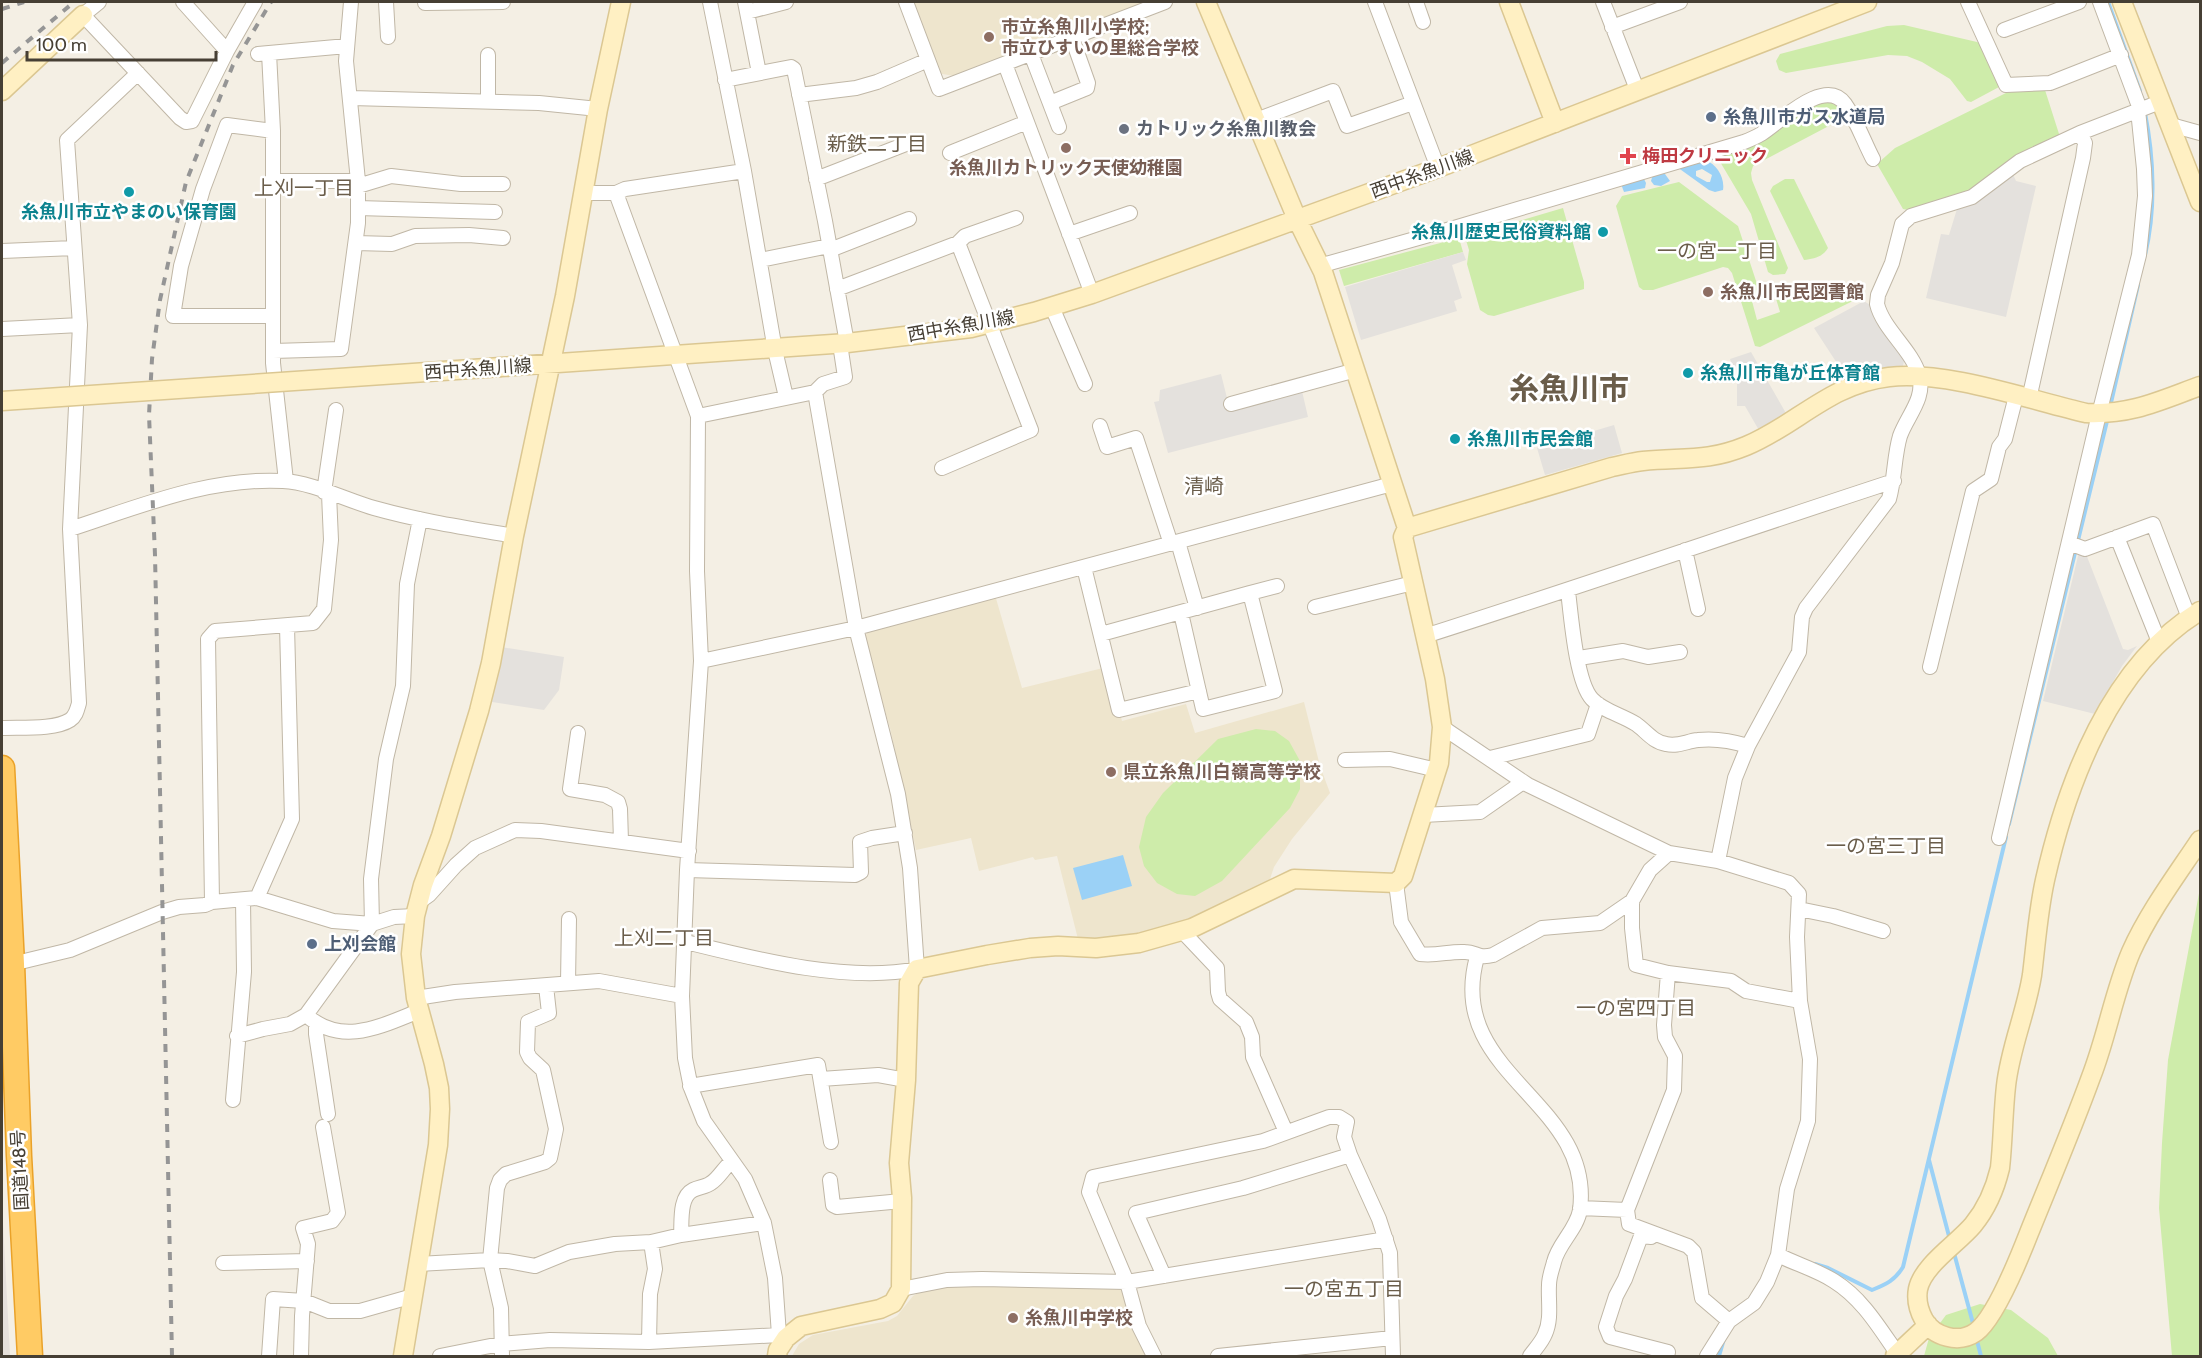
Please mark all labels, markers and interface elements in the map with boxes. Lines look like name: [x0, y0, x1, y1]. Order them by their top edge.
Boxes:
place label: 市立糸魚川小学校; 市立ひすいの里総合学校: [1001, 16, 1199, 59]
scale bar: [27, 24, 216, 62]
marker: 市立糸魚川小学校; 市立ひすいの里総合学校: [982, 30, 996, 44]
text: 100 m: [36, 34, 87, 56]
place label: 糸魚川市ガス水道局: [1723, 106, 1885, 128]
marker: 糸魚川市ガス水道局: [1704, 110, 1718, 124]
place label: カトリック糸魚川教会: [1136, 118, 1316, 140]
marker: カトリック糸魚川教会: [1117, 122, 1131, 136]
district label: 新鉄二丁目: [827, 132, 927, 156]
marker: 糸魚川カトリック天使幼稚園: [1059, 141, 1073, 155]
street label: 西中糸魚川線: [1367, 145, 1477, 203]
place label: 梅田クリニック: [1642, 145, 1768, 167]
marker: 梅田クリニック: [1619, 147, 1637, 165]
place label: 糸魚川カトリック天使幼稚園: [949, 157, 1183, 179]
district label: 上刈一丁目: [254, 176, 354, 200]
marker: 糸魚川市立やまのい保育園: [122, 185, 136, 199]
place label: 糸魚川市立やまのい保育園: [21, 201, 237, 223]
place label: 糸魚川歴史民俗資料館: [1411, 221, 1591, 243]
marker: 糸魚川歴史民俗資料館: [1596, 225, 1610, 239]
district label: 一の宮一丁目: [1657, 239, 1777, 263]
place label: 糸魚川市民図書館: [1720, 281, 1864, 303]
marker: 糸魚川市民図書館: [1701, 285, 1715, 299]
street label: 西中糸魚川線: [906, 306, 1016, 346]
street label: 西中糸魚川線: [423, 354, 533, 384]
place label: 糸魚川市亀が丘体育館: [1700, 362, 1880, 384]
marker: 糸魚川市亀が丘体育館: [1681, 366, 1695, 380]
district label: 糸魚川市: [1509, 370, 1629, 407]
place label: 糸魚川市民会館: [1467, 428, 1593, 450]
marker: 糸魚川市民会館: [1448, 432, 1462, 446]
district label: 清崎: [1184, 474, 1224, 498]
place label: 県立糸魚川白嶺高等学校: [1123, 761, 1321, 783]
marker: 県立糸魚川白嶺高等学校: [1104, 765, 1118, 779]
district label: 一の宮三丁目: [1826, 834, 1946, 858]
district label: 上刈二丁目: [614, 926, 714, 950]
place label: 上刈会館: [324, 933, 396, 955]
marker: 上刈会館: [305, 937, 319, 951]
district label: 一の宮四丁目: [1576, 996, 1696, 1020]
street label: 国道148号: [7, 1129, 33, 1211]
district label: 一の宮五丁目: [1284, 1277, 1404, 1301]
place label: 糸魚川中学校: [1025, 1307, 1133, 1329]
marker: 糸魚川中学校: [1006, 1311, 1020, 1325]

